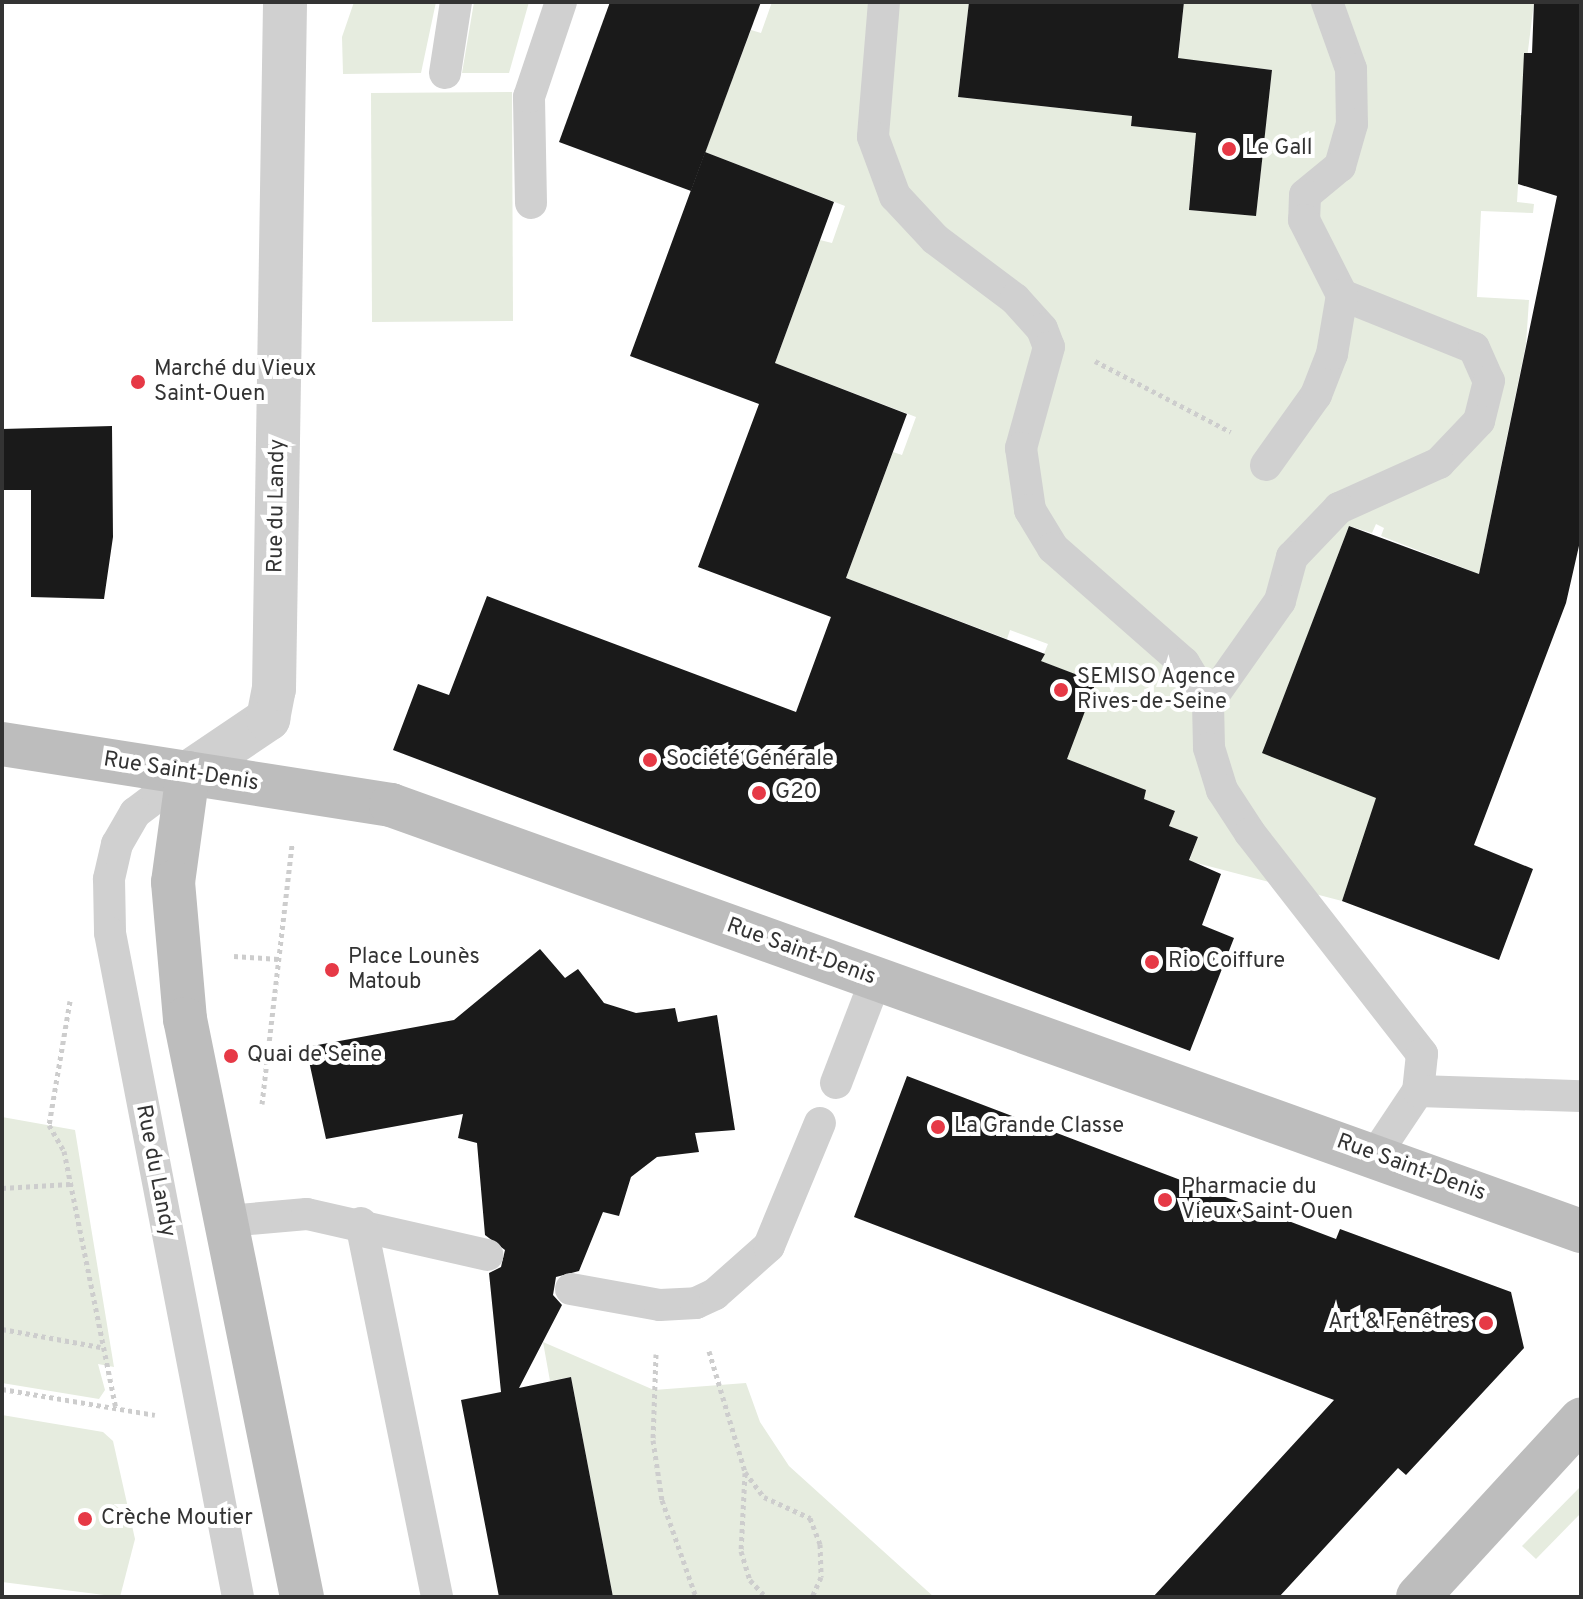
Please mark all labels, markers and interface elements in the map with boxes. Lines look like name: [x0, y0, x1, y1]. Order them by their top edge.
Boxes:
place label: Le Gall: [1245, 136, 1313, 162]
marker: Le Gall: [1220, 140, 1238, 158]
place label: Marché du Vieux Saint-Ouen: [154, 356, 317, 408]
marker: Marché du Vieux Saint-Ouen: [129, 373, 147, 391]
street label: Rue du Landy: [263, 439, 291, 573]
place label: SEMISO Agence Rives-de-Seine: [1077, 664, 1236, 716]
marker: SEMISO Agence Rives-de-Seine: [1052, 681, 1070, 699]
street label: Rue Saint-Denis: [101, 747, 261, 797]
place label: Société Générale: [666, 747, 834, 773]
marker: Société Générale: [641, 751, 659, 769]
place label: G20: [775, 780, 818, 806]
marker: G20: [750, 784, 768, 802]
street label: Rue Saint-Denis: [723, 913, 879, 991]
place label: Place Lounès Matoub: [348, 944, 480, 996]
place label: Rio Coiffure: [1168, 949, 1285, 975]
marker: Rio Coiffure: [1143, 953, 1161, 971]
marker: Place Lounès Matoub: [323, 961, 341, 979]
place label: Quai de Seine: [247, 1043, 382, 1069]
marker: Quai de Seine: [222, 1047, 240, 1065]
street label: Rue du Landy: [129, 1103, 181, 1239]
place label: La Grande Classe: [954, 1114, 1124, 1140]
marker: La Grande Classe: [929, 1118, 947, 1136]
street label: Rue Saint-Denis: [1333, 1129, 1489, 1207]
place label: Pharmacie du Vieux Saint-Ouen: [1181, 1174, 1353, 1226]
marker: Pharmacie du Vieux Saint-Ouen: [1156, 1191, 1174, 1209]
place label: Art & Fenêtres: [1328, 1310, 1470, 1336]
marker: Art & Fenêtres: [1477, 1314, 1495, 1332]
place label: Crèche Moutier: [101, 1506, 253, 1532]
marker: Crèche Moutier: [76, 1510, 94, 1528]

